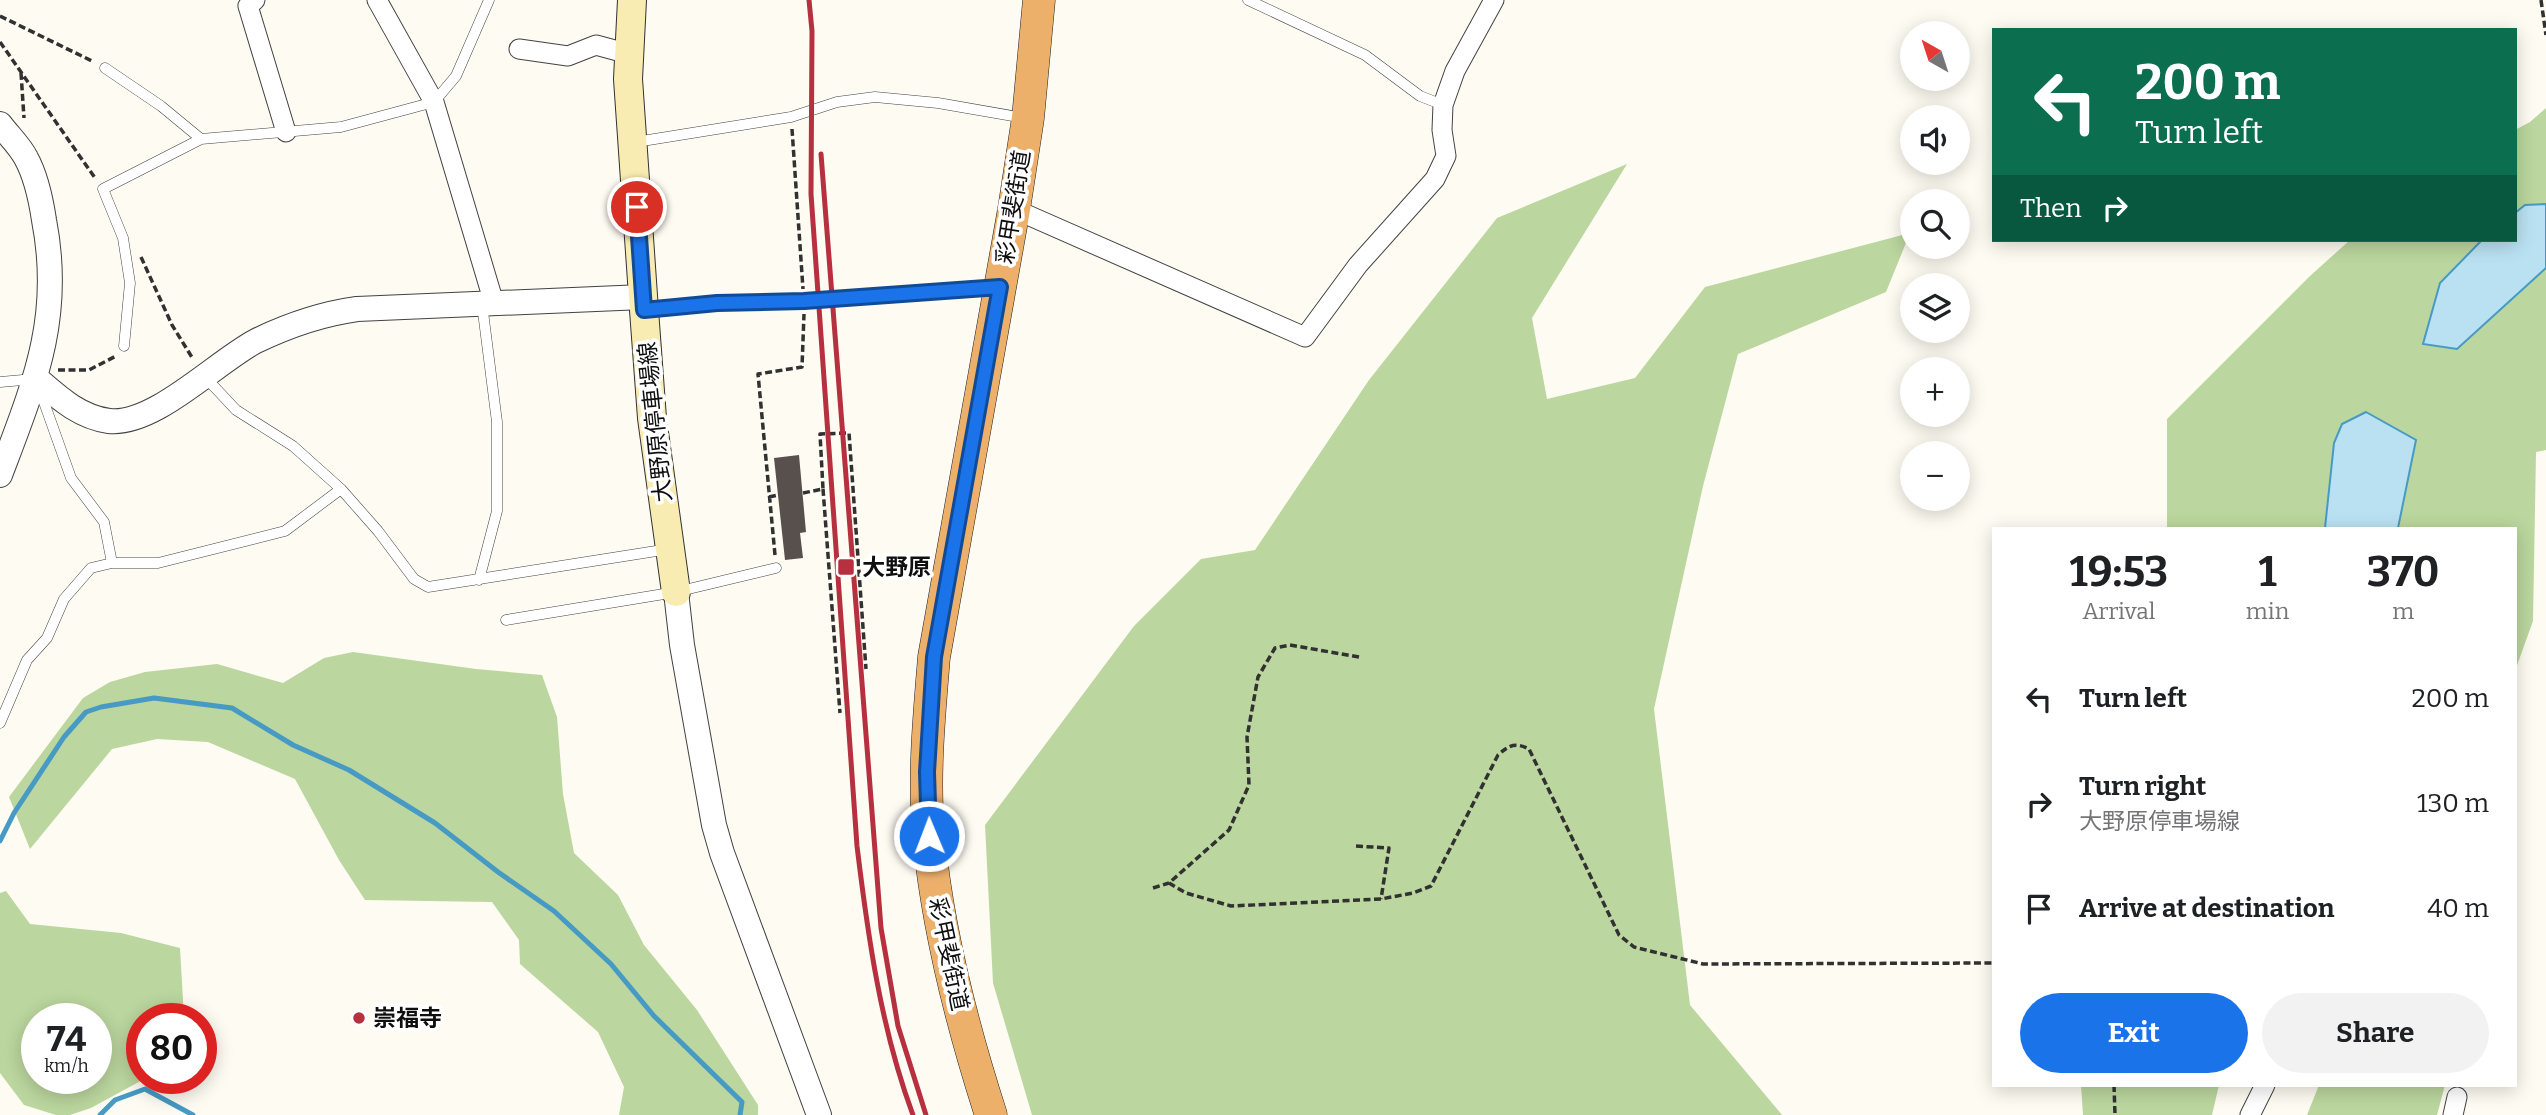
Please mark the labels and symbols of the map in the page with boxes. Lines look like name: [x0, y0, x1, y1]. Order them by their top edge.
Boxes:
north arrow: [1900, 21, 1970, 91]
street label: 彩甲斐街道: [990, 148, 1036, 266]
pin: [607, 177, 667, 237]
street label: 大野原停車場線: [633, 340, 677, 504]
place label: 大野原: [862, 553, 931, 581]
marker: 大野原: [836, 557, 856, 577]
position arrow: [892, 799, 966, 873]
street label: 彩甲斐街道: [923, 895, 975, 1013]
speed limit sign: 80: [126, 1003, 217, 1094]
place label: 崇福寺: [373, 1004, 442, 1032]
marker: 崇福寺: [351, 1010, 367, 1026]

